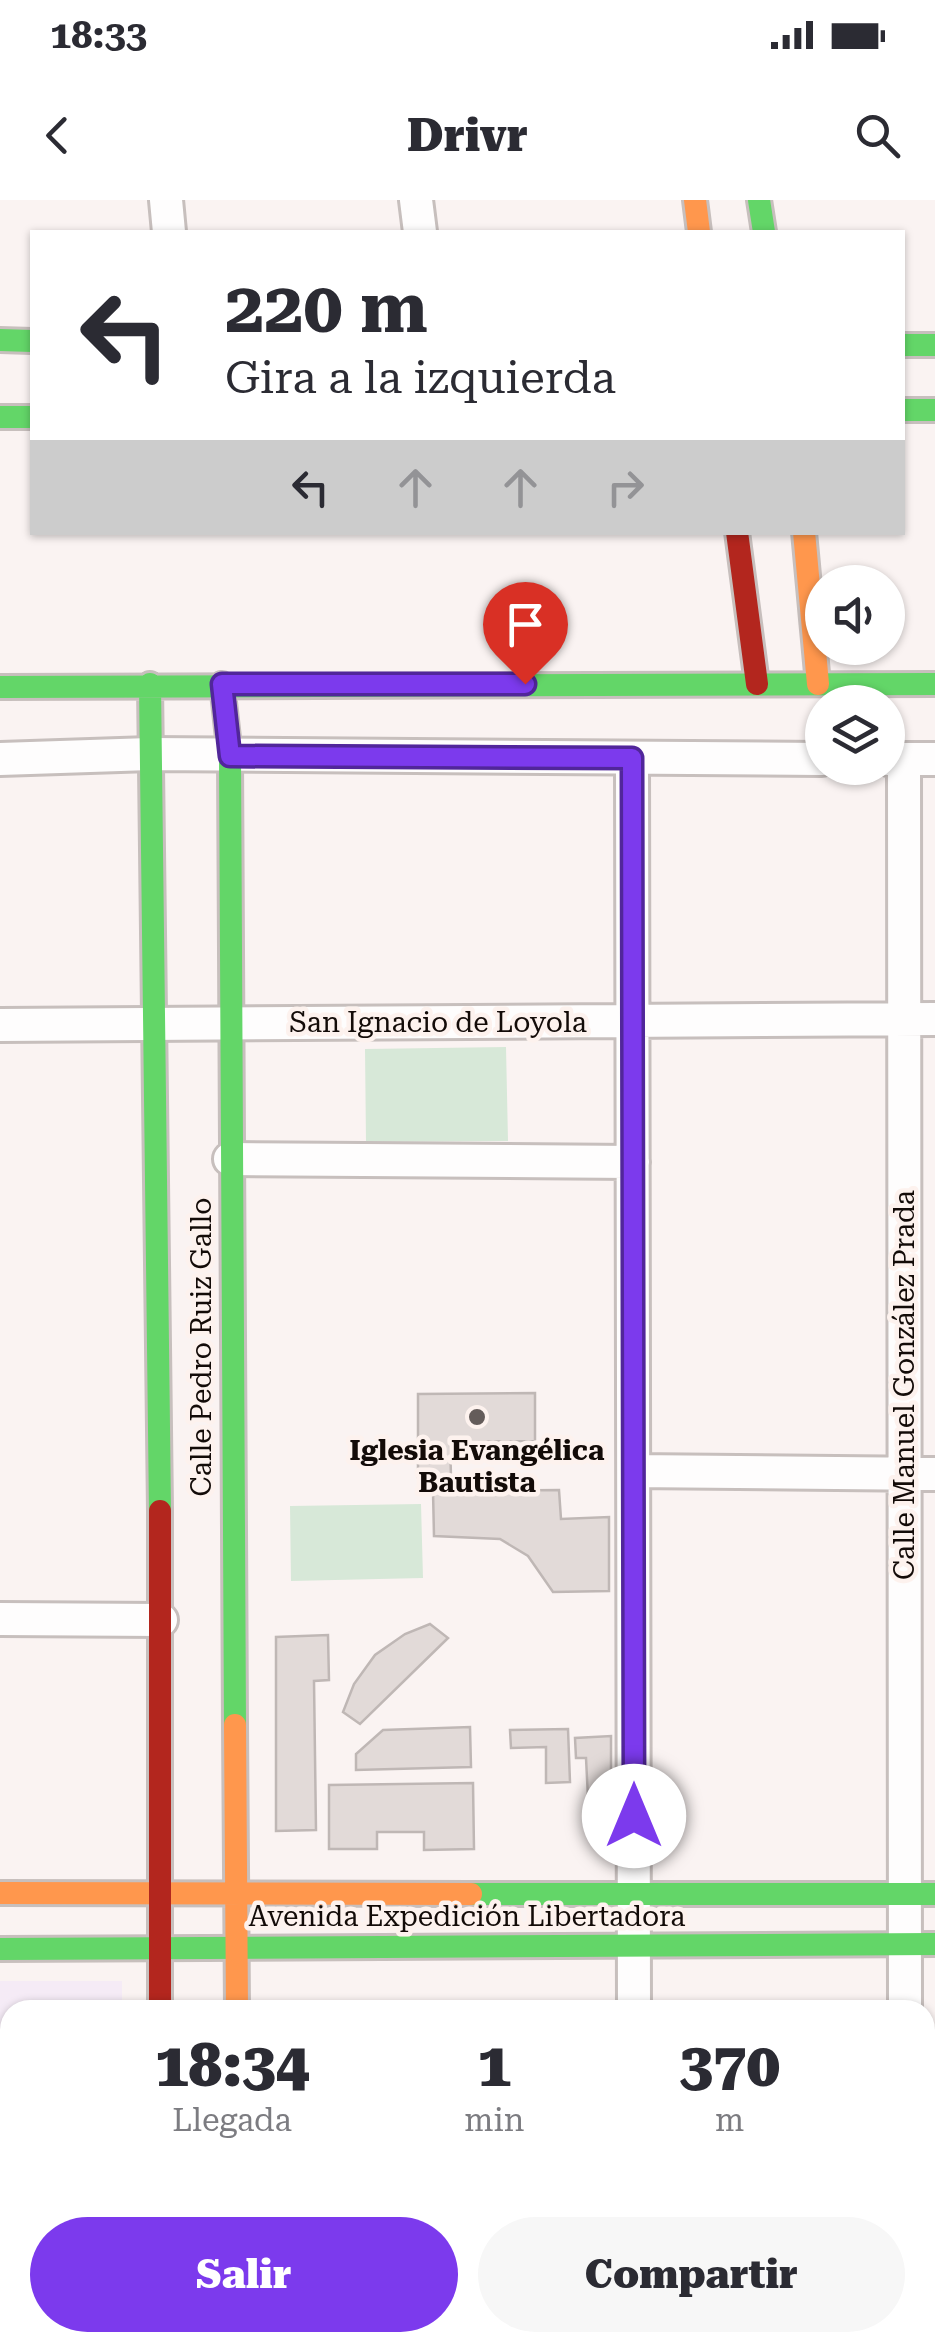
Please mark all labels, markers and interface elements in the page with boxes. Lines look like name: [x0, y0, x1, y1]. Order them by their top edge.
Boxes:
text: 18:33: [50, 13, 147, 57]
icon: back: [30, 108, 85, 163]
icon: search: [850, 108, 905, 163]
text: Drivr: [407, 109, 528, 162]
text: 220 m: [225, 267, 428, 349]
icon: left: [60, 270, 190, 400]
text: Gira a la izquierda: [225, 351, 616, 404]
icon: left: [283, 460, 338, 515]
icon: ahead: [388, 460, 443, 515]
icon: ahead: [493, 460, 548, 515]
icon: right: [598, 460, 653, 515]
map controls: [805, 565, 905, 785]
button: sound: [805, 565, 905, 665]
pin: [483, 582, 568, 685]
icon: arrive: [498, 597, 553, 652]
button: layers: [805, 685, 905, 785]
street label: San Ignacio de Loyola: [289, 1006, 587, 1039]
street label: Calle Manuel González Prada: [888, 1190, 921, 1580]
street label: Calle Pedro Ruiz Gallo: [185, 1198, 218, 1496]
marker: Iglesia Evangélica Bautista: [466, 1406, 488, 1428]
place label: Iglesia Evangélica Bautista: [350, 1434, 605, 1499]
position arrow: [582, 1764, 686, 1868]
street label: Avenida Expedición Libertadora: [249, 1900, 686, 1933]
text: 18:34: [155, 2030, 309, 2101]
text: 1: [477, 2030, 511, 2101]
text: 370: [679, 2030, 780, 2101]
text: Llegada: [172, 2101, 292, 2139]
text: min: [464, 2101, 524, 2139]
text: m: [715, 2101, 744, 2139]
button: Salir: [30, 2217, 458, 2332]
button: Compartir: [478, 2217, 905, 2332]

